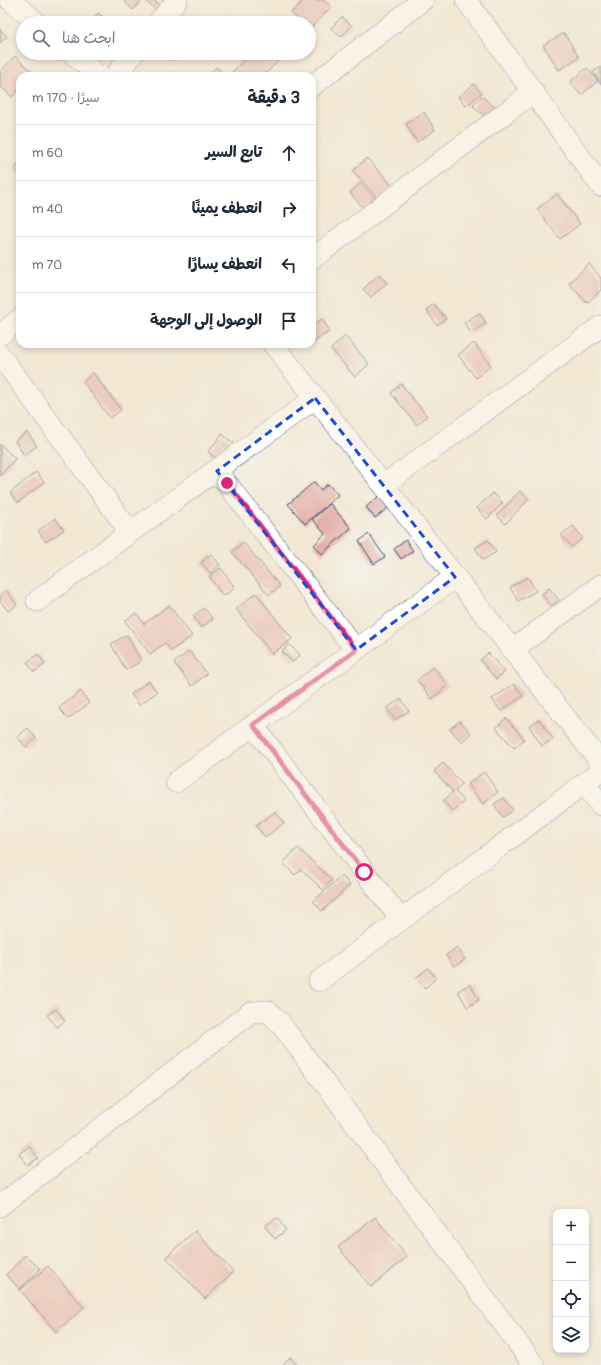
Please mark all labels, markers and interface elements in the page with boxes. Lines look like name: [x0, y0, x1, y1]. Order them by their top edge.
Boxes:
search box: [16, 16, 316, 60]
icon: search: [30, 27, 52, 49]
text: ابحث هنا: [62, 29, 115, 48]
text: 3 دقيقة: [248, 87, 300, 108]
text: سيرًا · 170 m: [32, 90, 100, 106]
icon: ahead: [278, 142, 300, 164]
text: تابع السير: [205, 143, 262, 162]
text: 60 m: [32, 145, 63, 161]
icon: right: [278, 198, 300, 220]
text: انعطف يمينًا: [192, 199, 262, 218]
text: 40 m: [32, 201, 63, 217]
icon: left: [278, 254, 300, 276]
text: انعطف يسارًا: [188, 255, 262, 274]
text: 70 m: [32, 257, 62, 273]
icon: arrive: [278, 310, 300, 332]
text: الوصول إلى الوجهة: [150, 311, 262, 330]
route end: [218, 474, 236, 492]
route start: [355, 863, 373, 881]
map controls: [553, 1209, 589, 1353]
button: +: [553, 1209, 589, 1245]
button: −: [553, 1245, 589, 1281]
button: locate: [553, 1281, 589, 1317]
button: layers: [553, 1317, 589, 1353]

